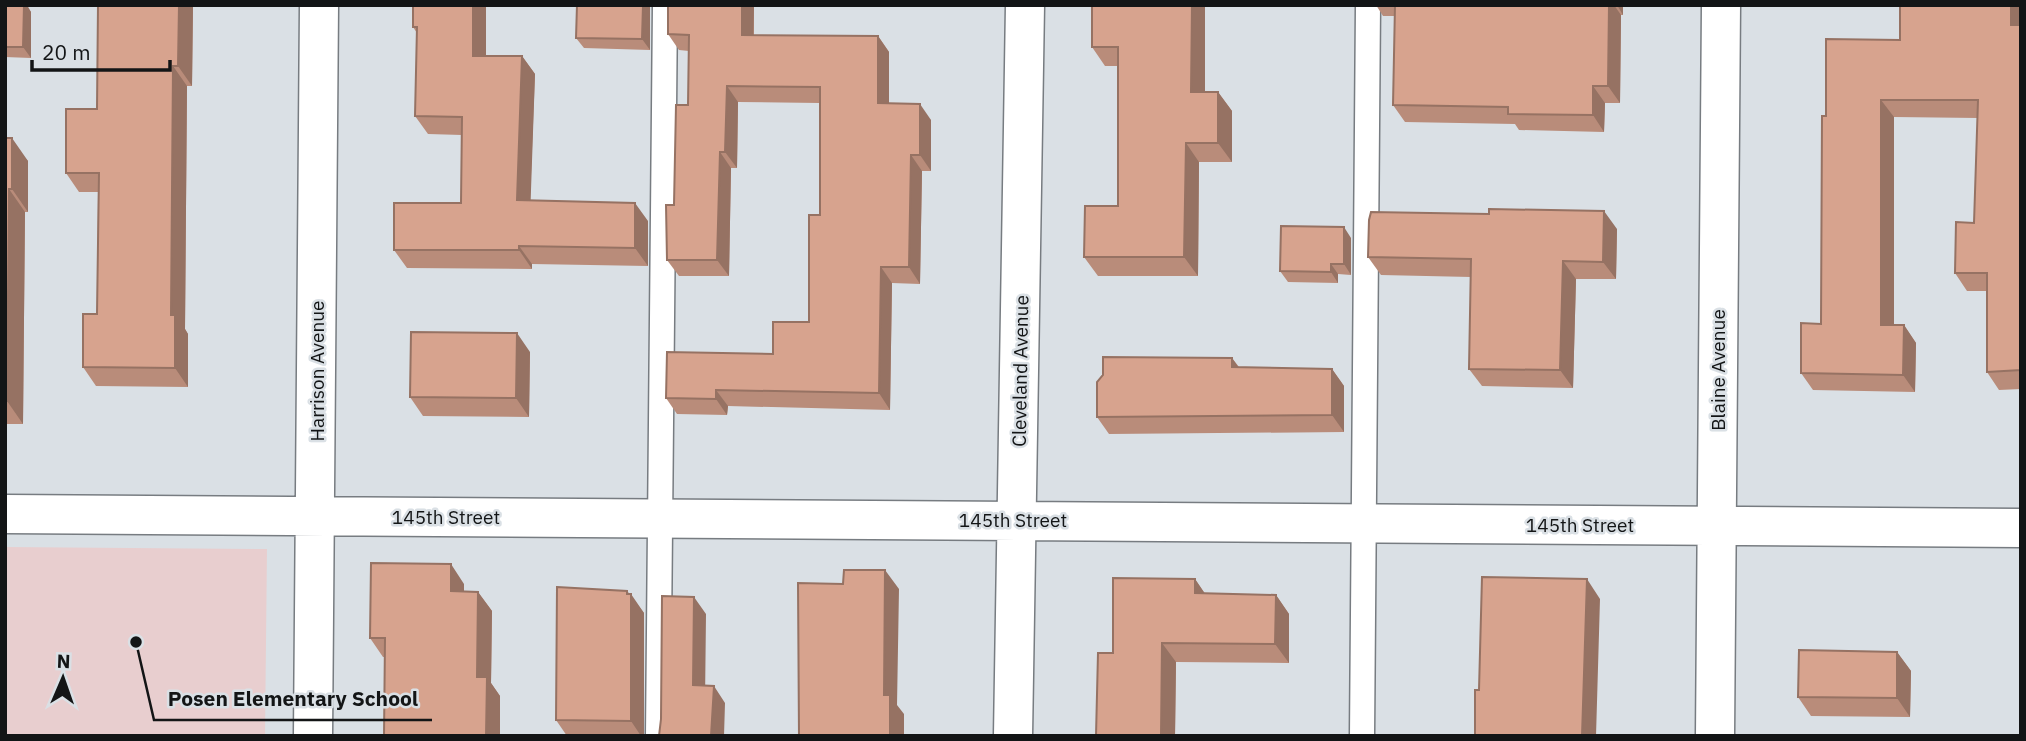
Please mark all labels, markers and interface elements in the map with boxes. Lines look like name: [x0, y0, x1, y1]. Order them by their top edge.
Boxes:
scale bar: [32, 28, 170, 72]
text: 20 m: [42, 38, 91, 66]
street label: Cleveland Avenue: [1007, 295, 1033, 447]
street label: Harrison Avenue: [305, 301, 329, 441]
street label: Blaine Avenue: [1706, 309, 1730, 431]
street label: 145th Street: [392, 505, 500, 529]
street label: 145th Street: [959, 508, 1067, 532]
street label: 145th Street: [1526, 513, 1634, 537]
north arrow: [28, 643, 98, 713]
text: N: [56, 649, 71, 673]
callout: Posen Elementary School: [154, 678, 432, 720]
text: Posen Elementary School: [168, 684, 418, 712]

